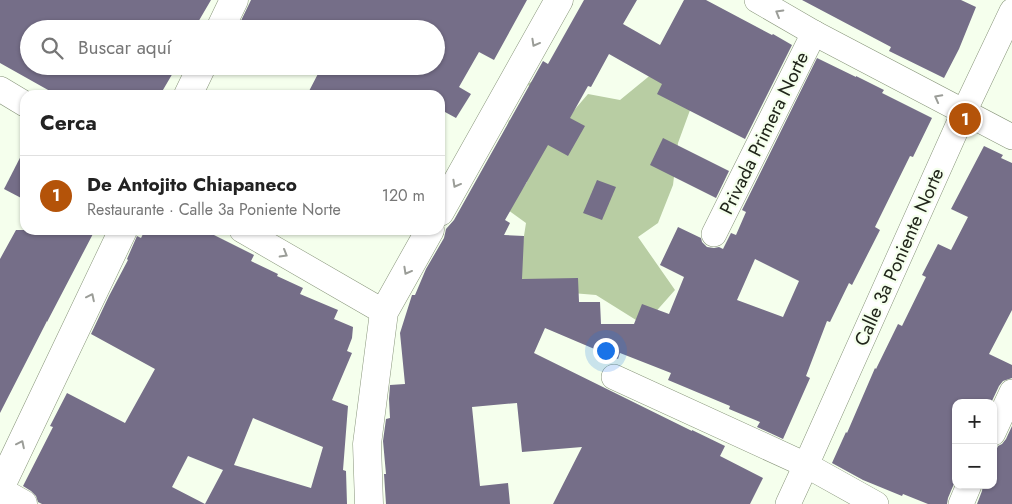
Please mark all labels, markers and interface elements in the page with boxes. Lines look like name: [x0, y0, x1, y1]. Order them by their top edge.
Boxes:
one-way arrow: [776, 9, 785, 19]
search box: [20, 20, 445, 75]
icon: search: [38, 34, 66, 62]
text: Buscar aquí: [78, 34, 172, 61]
one-way arrow: [531, 37, 541, 46]
street label: Privada Primera Norte: [713, 47, 815, 219]
one-way arrow: [934, 94, 943, 104]
pin: 1: [949, 100, 981, 138]
text: Cerca: [40, 108, 97, 138]
street label: Calle 3a Poniente Norte: [848, 163, 951, 350]
text: De Antojito Chiapaneco: [87, 171, 297, 198]
one-way arrow: [452, 179, 462, 188]
text: 1: [52, 184, 60, 207]
text: 120 m: [382, 184, 425, 207]
text: Restaurante · Calle 3a Poniente Norte: [87, 198, 341, 221]
one-way arrow: [279, 248, 288, 258]
one-way arrow: [404, 265, 414, 274]
one-way arrow: [85, 293, 95, 302]
your location: [593, 338, 619, 364]
map controls: [952, 399, 997, 489]
button: +: [952, 399, 997, 444]
one-way arrow: [15, 440, 25, 449]
button: −: [952, 444, 997, 489]

